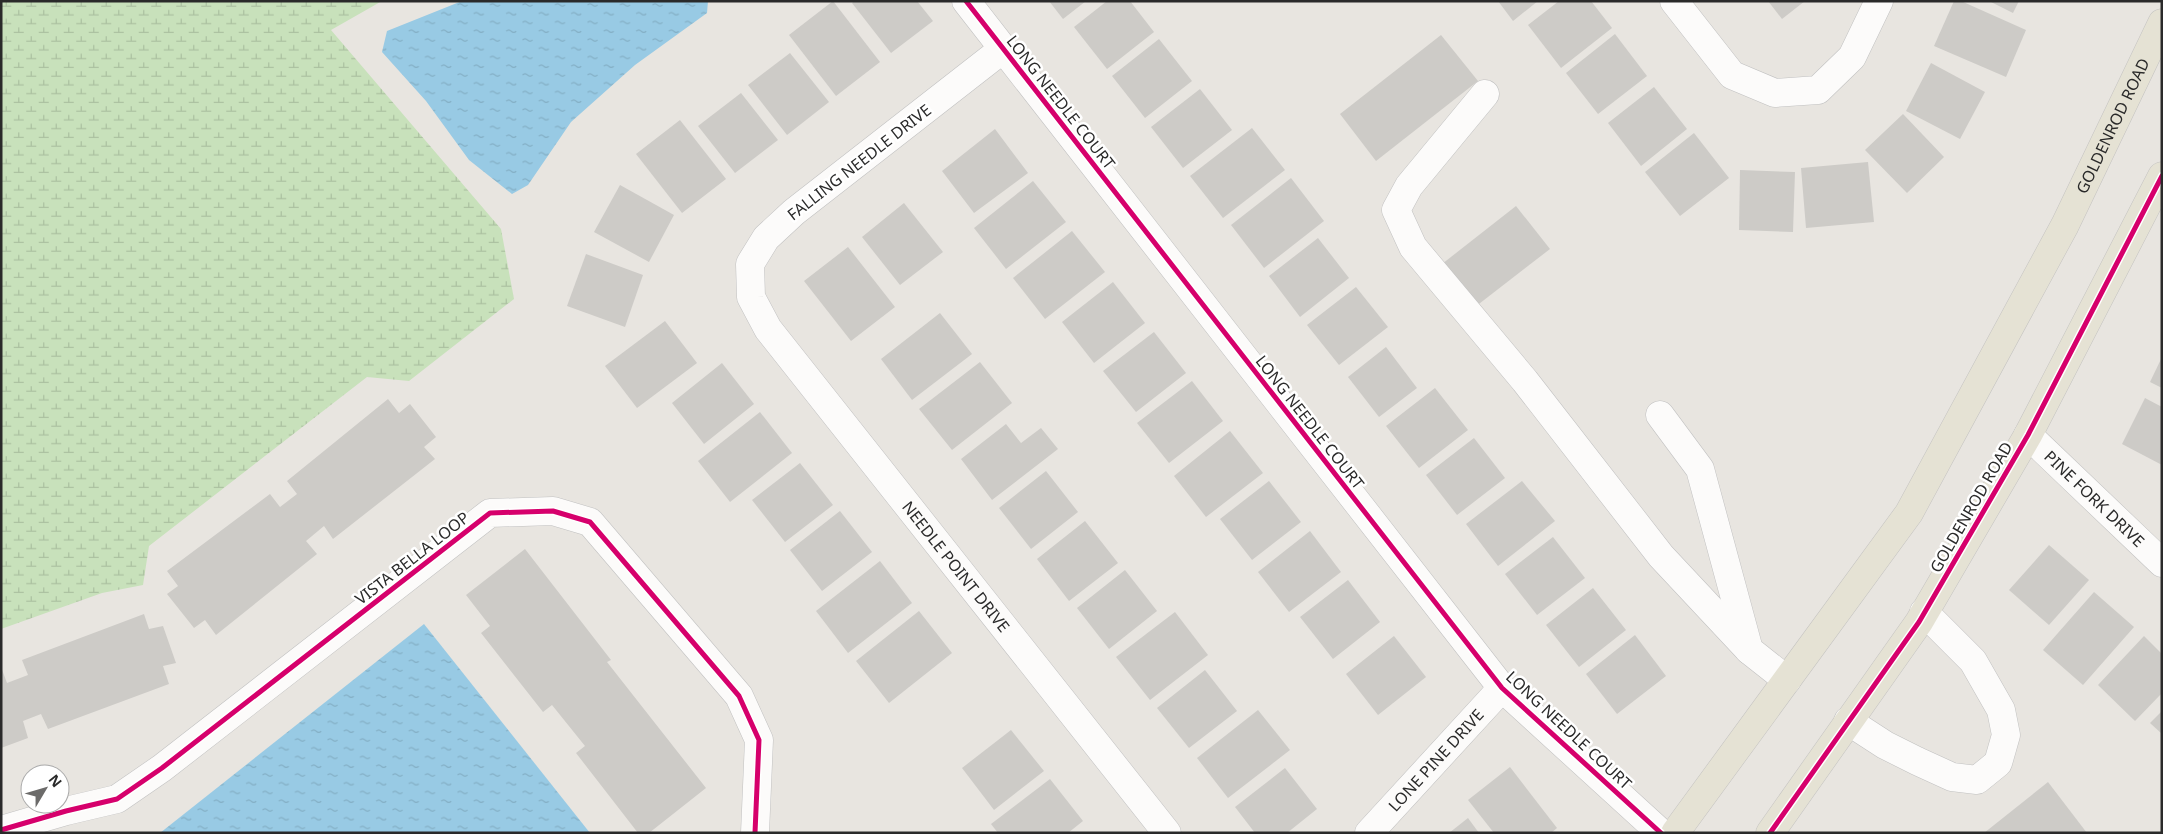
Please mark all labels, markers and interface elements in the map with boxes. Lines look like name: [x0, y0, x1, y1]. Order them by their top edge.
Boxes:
street label: LONG NEEDLE COURT: [1002, 30, 1120, 174]
street label: GOLDENROD ROAD: [2071, 54, 2155, 197]
street label: FALLING NEEDLE DRIVE: [782, 99, 936, 225]
street label: LONG NEEDLE COURT: [1251, 350, 1369, 494]
street label: GOLDENROD ROAD: [1925, 438, 2017, 576]
street label: PINE FORK DRIVE: [2040, 445, 2149, 552]
street label: NEEDLE POINT DRIVE: [897, 496, 1015, 637]
street label: VISTA BELLA LOOP: [350, 506, 474, 610]
street label: LONG NEEDLE COURT: [1501, 666, 1637, 794]
street label: LONE PINE DRIVE: [1383, 704, 1489, 816]
north arrow: [20, 764, 70, 814]
text: N: [45, 770, 67, 791]

